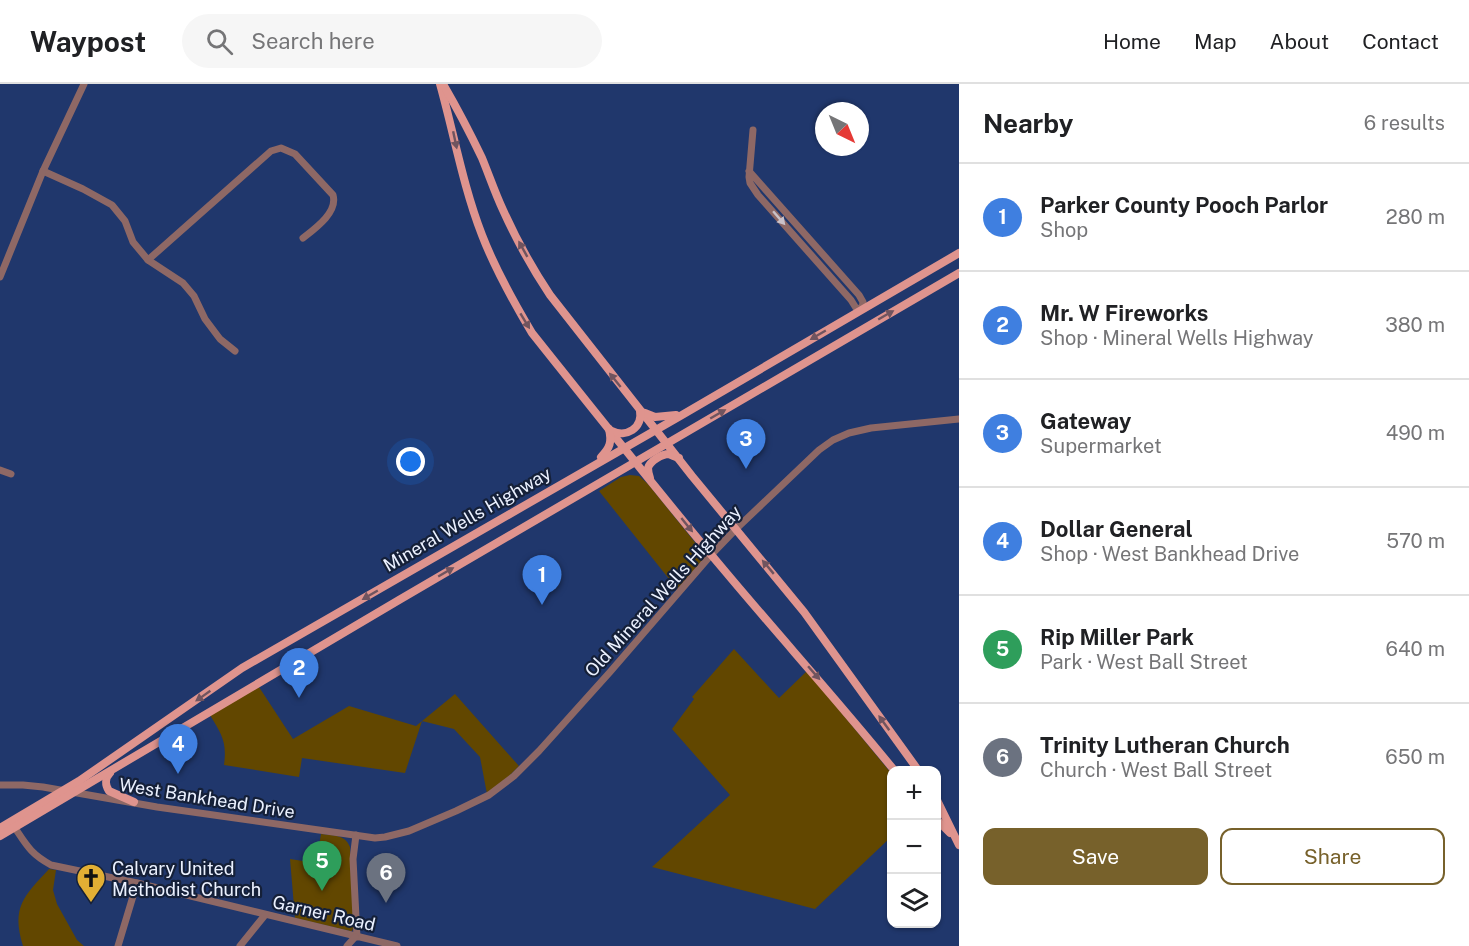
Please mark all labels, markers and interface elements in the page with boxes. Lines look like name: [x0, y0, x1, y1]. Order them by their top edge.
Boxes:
search box: [182, 14, 602, 68]
text: Waypost: [30, 25, 146, 58]
icon: search: [203, 25, 236, 58]
text: Search here: [251, 28, 375, 54]
text: Home: [1103, 29, 1161, 54]
text: Map: [1194, 29, 1237, 54]
text: About: [1270, 29, 1329, 54]
text: Contact: [1362, 29, 1439, 54]
north arrow: [815, 102, 869, 156]
text: Nearby: [983, 108, 1073, 139]
text: 6 results: [1364, 111, 1445, 135]
one-way arrow: [451, 131, 460, 150]
text: Parker County Pooch Parlor: [1040, 192, 1328, 218]
text: 1: [998, 205, 1007, 229]
text: 280 m: [1386, 205, 1445, 229]
one-way arrow: [772, 211, 786, 226]
text: Shop: [1040, 218, 1088, 242]
one-way arrow: [518, 241, 528, 258]
text: Mr. W Fireworks: [1040, 300, 1208, 326]
one-way arrow: [878, 310, 894, 321]
one-way arrow: [519, 313, 530, 329]
text: 2: [996, 313, 1009, 337]
text: 380 m: [1385, 313, 1445, 337]
text: Shop · Mineral Wells Highway: [1040, 326, 1313, 350]
one-way arrow: [809, 330, 826, 340]
one-way arrow: [610, 372, 622, 387]
one-way arrow: [710, 408, 726, 419]
text: Gateway: [1040, 408, 1131, 434]
pin: 3: [726, 420, 766, 469]
text: 3: [996, 421, 1009, 445]
text: 490 m: [1386, 421, 1445, 445]
text: Supermarket: [1040, 434, 1162, 458]
your location: [396, 447, 425, 476]
street label: Mineral Wells Highway: [379, 462, 555, 576]
street label: Old Mineral Wells Highway: [580, 501, 746, 681]
text: Dollar General: [1040, 516, 1193, 542]
one-way arrow: [680, 517, 693, 532]
text: 4: [996, 529, 1009, 553]
text: 570 m: [1386, 529, 1445, 553]
text: Shop · West Bankhead Drive: [1040, 542, 1299, 566]
pin: 1: [522, 556, 562, 605]
one-way arrow: [761, 559, 774, 575]
one-way arrow: [438, 567, 455, 577]
one-way arrow: [362, 589, 378, 600]
text: Rip Miller Park: [1040, 624, 1194, 650]
text: 5: [996, 637, 1009, 661]
text: 640 m: [1386, 637, 1445, 661]
pin: 2: [280, 648, 318, 698]
text: Park · West Ball Street: [1040, 650, 1248, 674]
one-way arrow: [807, 665, 820, 680]
one-way arrow: [195, 690, 211, 701]
one-way arrow: [879, 715, 891, 730]
pin: 4: [158, 724, 198, 774]
text: Trinity Lutheran Church: [1040, 732, 1290, 758]
text: 6: [996, 745, 1009, 769]
text: 650 m: [1385, 745, 1445, 769]
text: Church · West Ball Street: [1040, 758, 1272, 782]
map controls: [887, 766, 941, 928]
button: +: [887, 766, 941, 820]
street label: West Bankhead Drive: [118, 774, 296, 822]
button: −: [887, 820, 941, 874]
button: Save: [983, 828, 1208, 885]
button: Share: [1220, 828, 1445, 885]
pin: 5: [302, 842, 342, 891]
pin: 6: [366, 854, 406, 903]
place label: Calvary United Methodist Church: [112, 858, 261, 900]
church icon: Calvary United Methodist Church: [75, 862, 107, 904]
button: layers: [887, 874, 941, 928]
street label: Garner Road: [271, 891, 377, 935]

